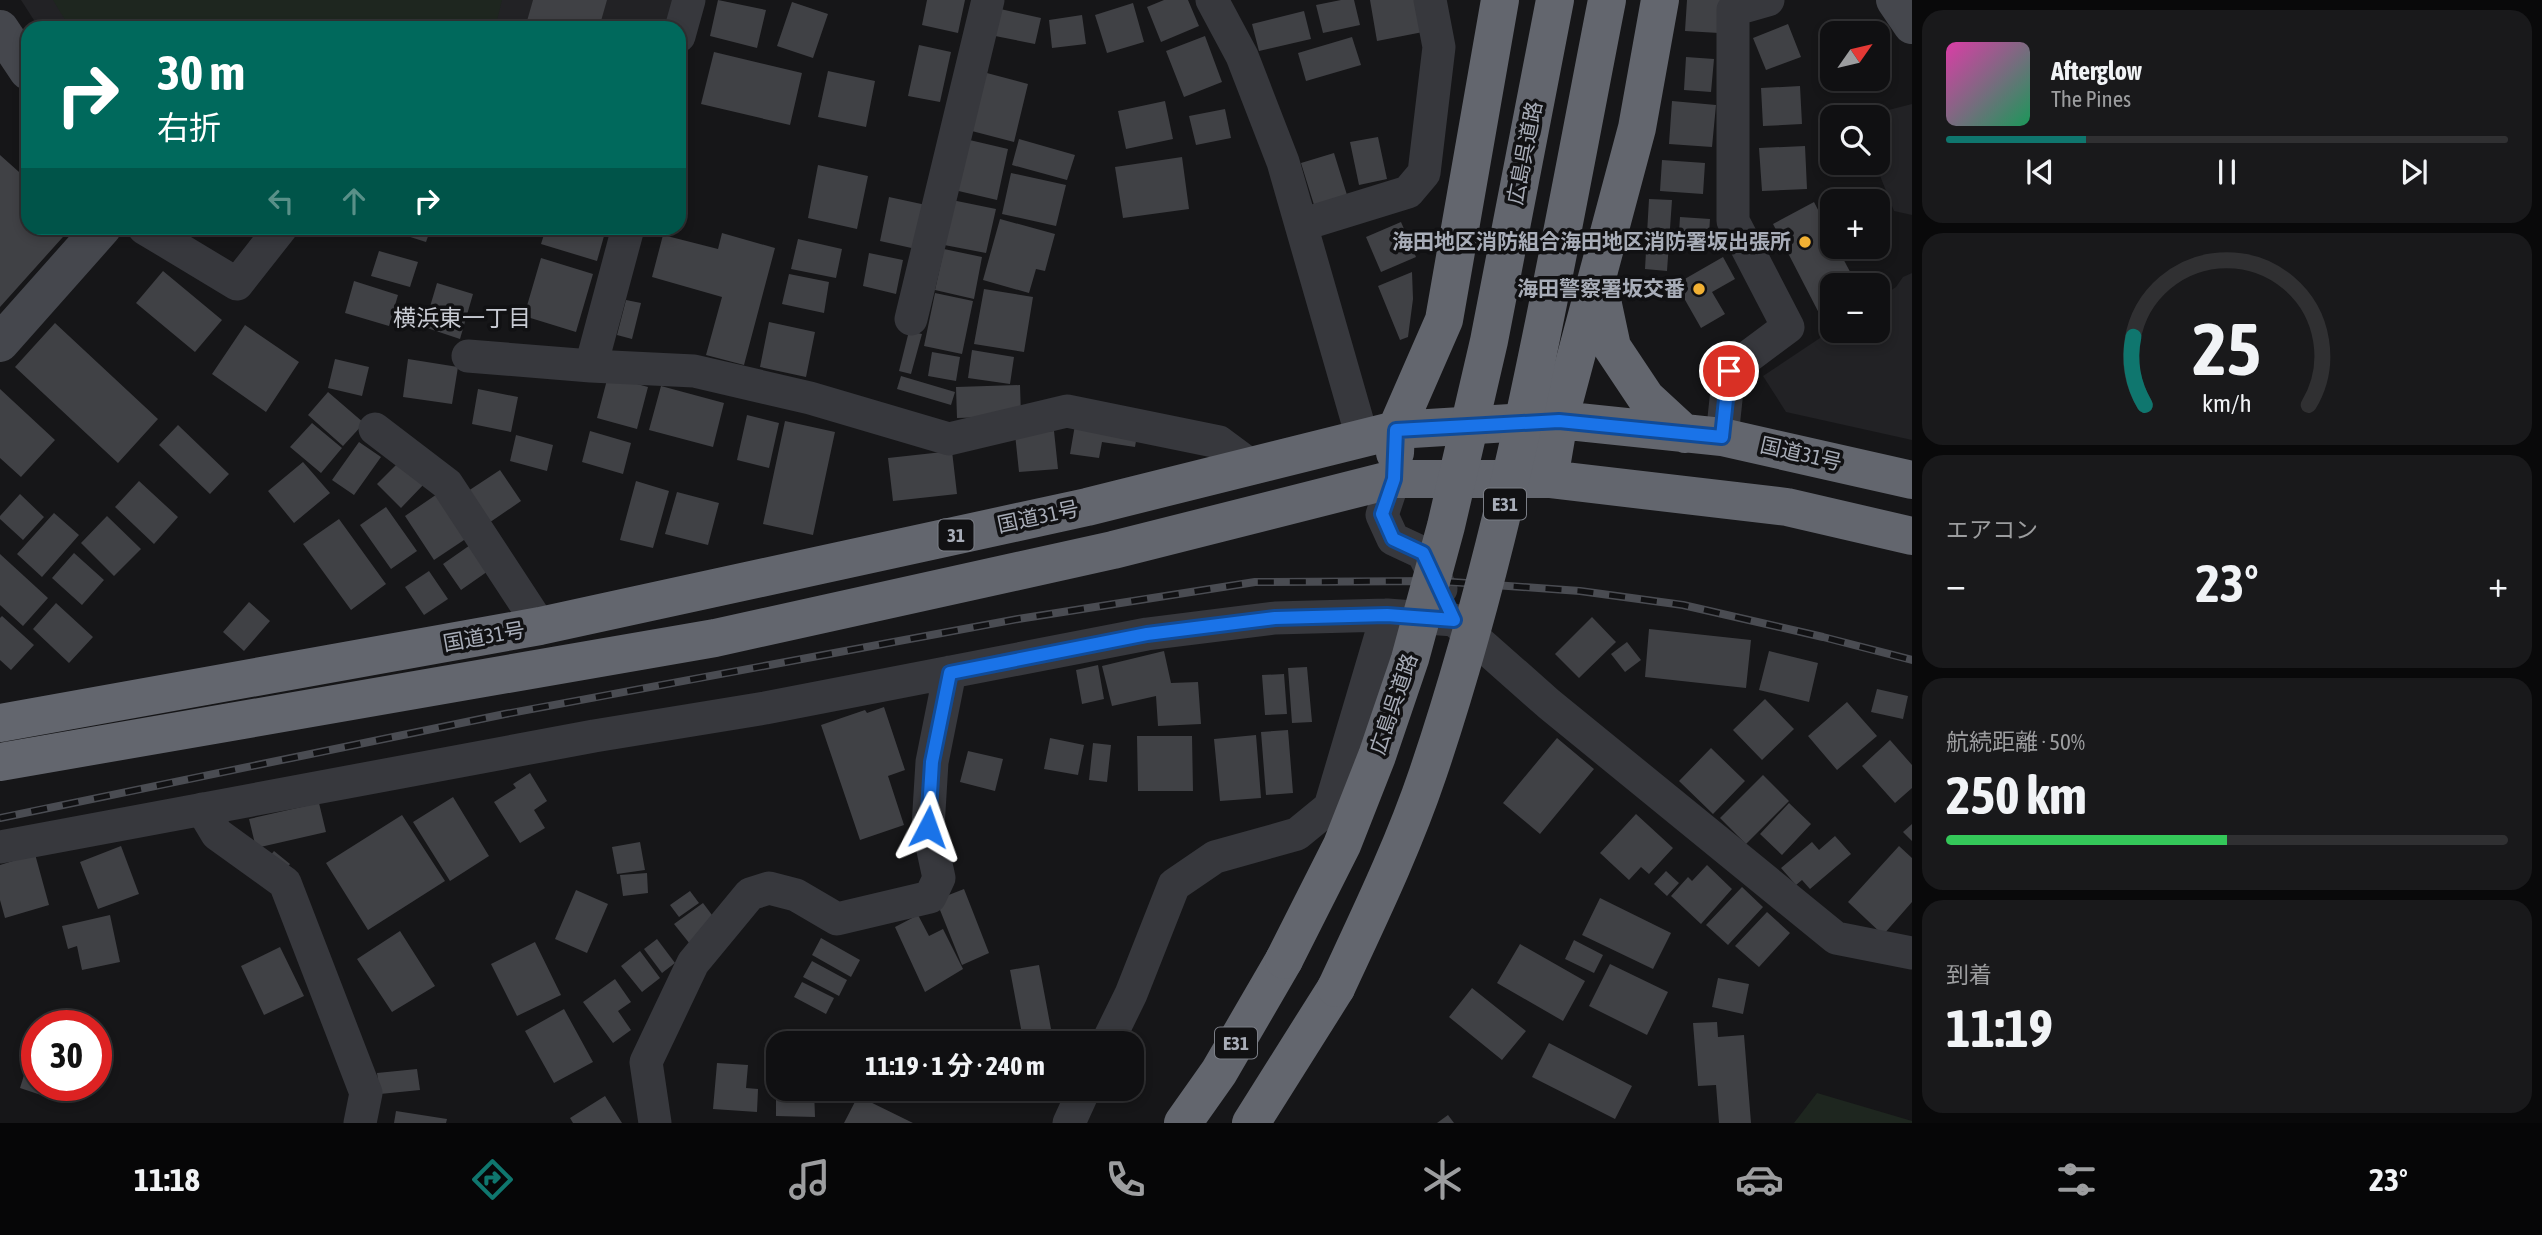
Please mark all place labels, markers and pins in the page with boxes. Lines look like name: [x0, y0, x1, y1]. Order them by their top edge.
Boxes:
place label: 海田地区消防組合海田地区消防署坂出張所: [1392, 229, 1791, 253]
marker: 海田地区消防組合海田地区消防署坂出張所: [1797, 234, 1813, 250]
place label: 海田警察署坂交番: [1517, 276, 1685, 300]
marker: 海田警察署坂交番: [1691, 281, 1707, 297]
pin: [1699, 341, 1759, 401]

